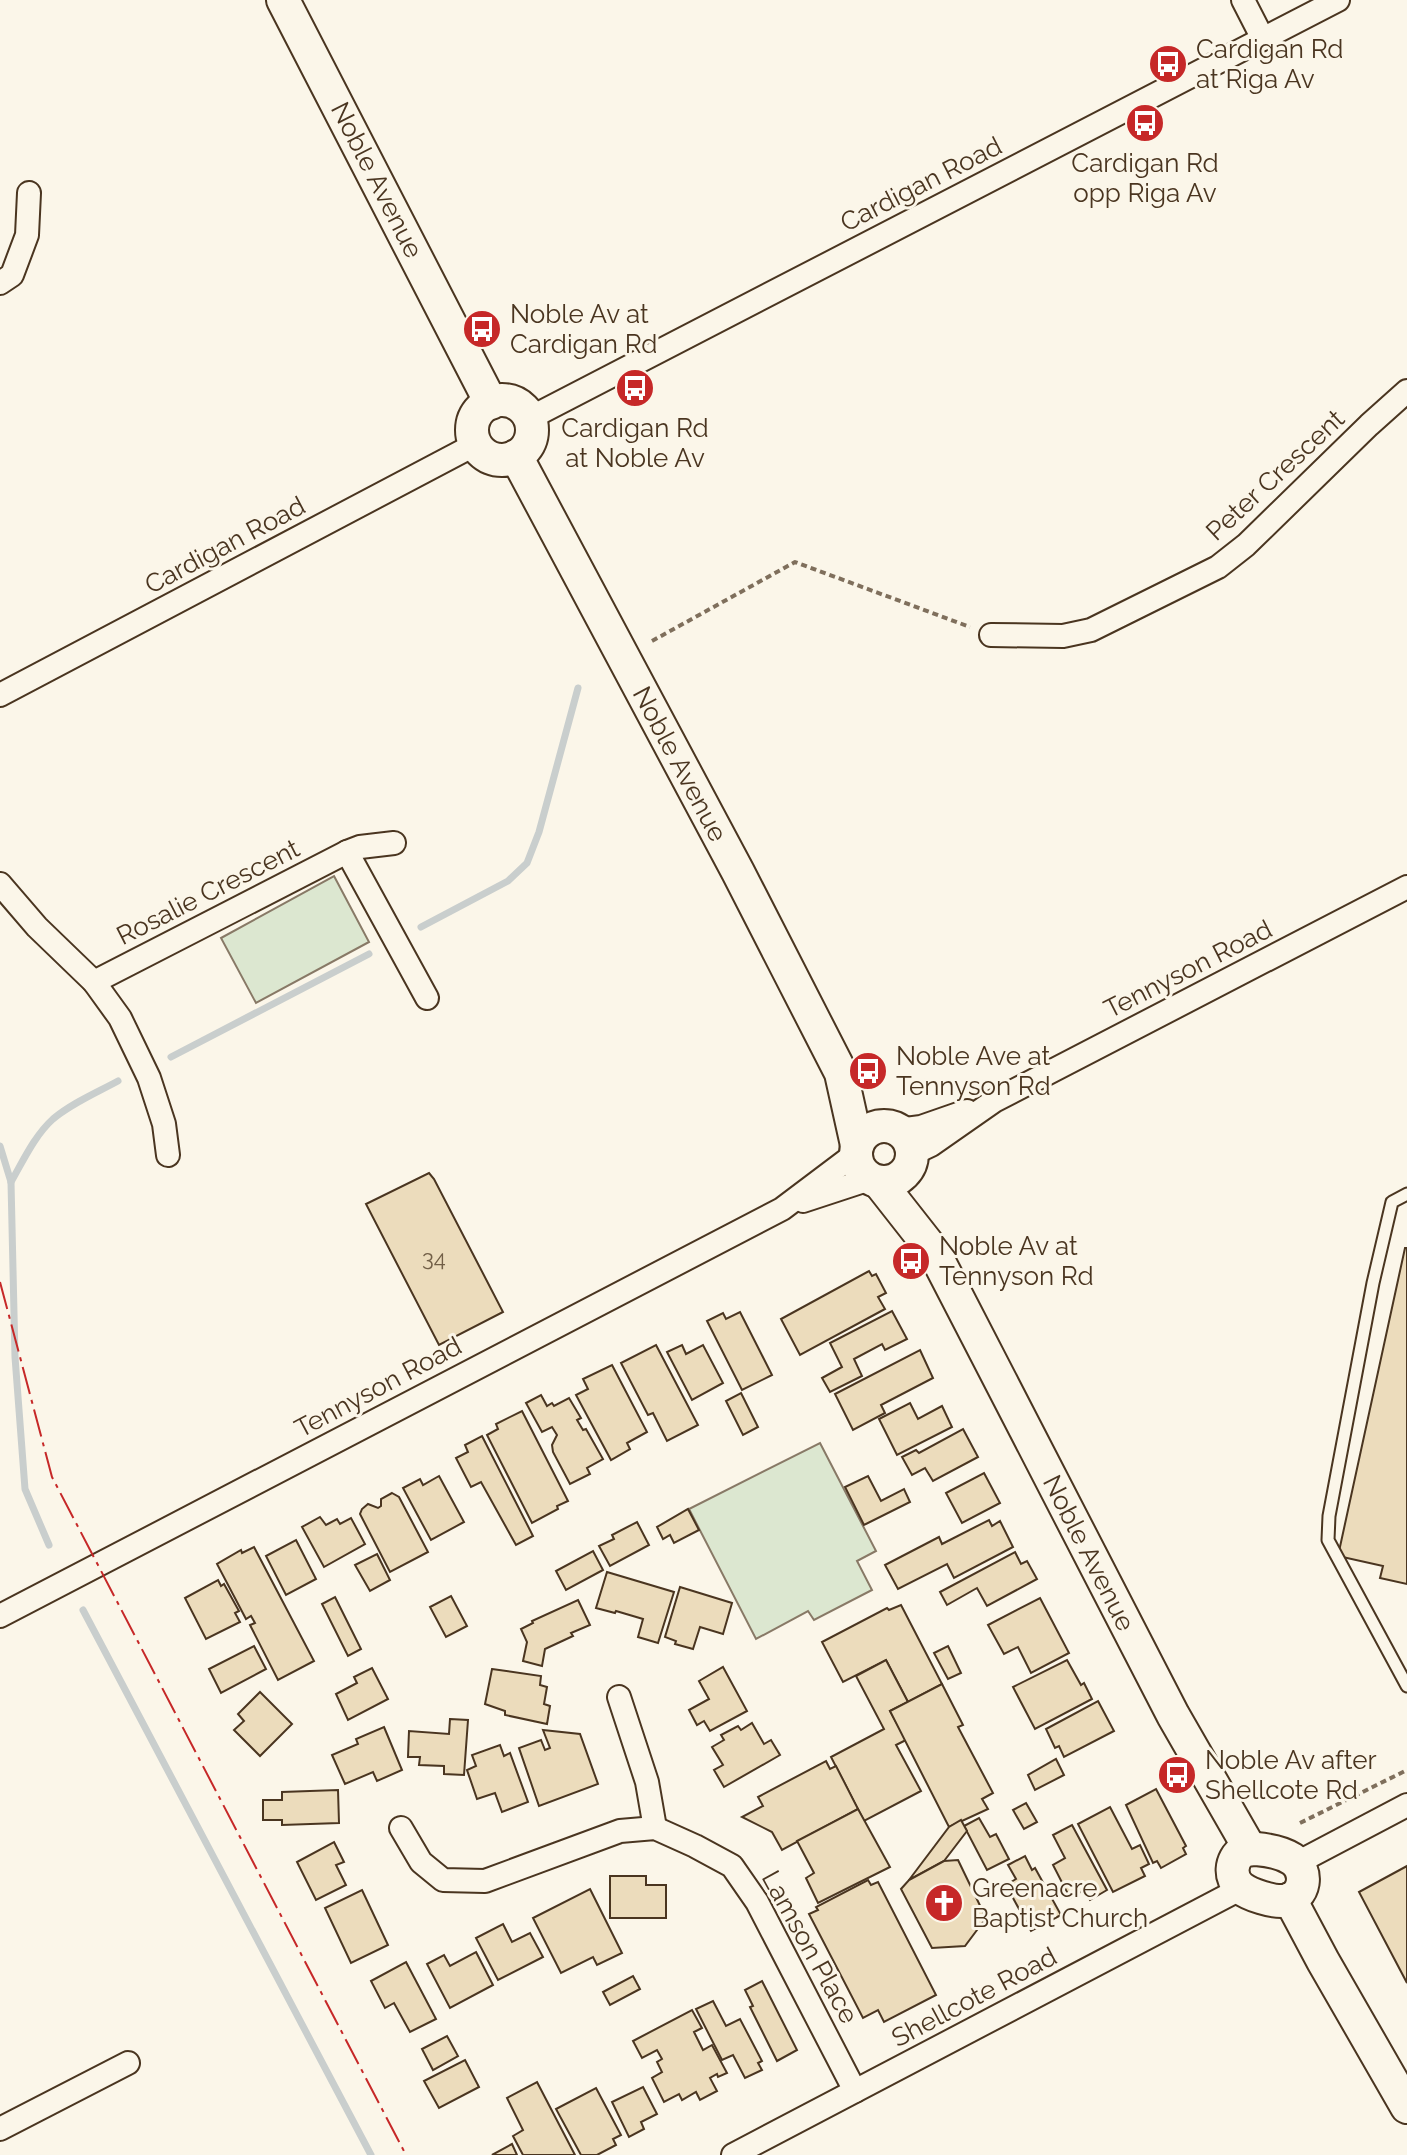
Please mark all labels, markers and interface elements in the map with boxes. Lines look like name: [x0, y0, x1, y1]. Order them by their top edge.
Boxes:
place label: Cardigan Rd at Riga Av: [1196, 34, 1343, 94]
bus stop icon: Cardigan Rd at Riga Av: [1147, 43, 1189, 85]
street label: Noble Avenue: [325, 97, 429, 263]
bus stop icon: Cardigan Rd opp Riga Av: [1124, 102, 1166, 144]
street label: Cardigan Road: [835, 130, 1007, 238]
place label: Cardigan Rd opp Riga Av: [1071, 148, 1219, 208]
place label: Noble Av at Cardigan Rd: [510, 299, 657, 359]
bus stop icon: Noble Av at Cardigan Rd: [461, 308, 503, 350]
bus stop icon: Cardigan Rd at Noble Av: [614, 367, 656, 409]
street label: Peter Crescent: [1200, 403, 1350, 546]
place label: Cardigan Rd at Noble Av: [561, 413, 709, 473]
street label: Cardigan Road: [140, 490, 310, 600]
street label: Noble Avenue: [627, 682, 733, 846]
street label: Rosalie Crescent: [112, 833, 305, 951]
street label: Tennyson Road: [1099, 914, 1277, 1024]
place label: Noble Ave at Tennyson Rd: [896, 1041, 1051, 1101]
bus stop icon: Noble Ave at Tennyson Rd: [847, 1050, 889, 1092]
place label: Noble Av at Tennyson Rd: [939, 1231, 1094, 1291]
bus stop icon: Noble Av at Tennyson Rd: [890, 1240, 932, 1282]
house number: 34: [422, 1245, 446, 1271]
street label: Tennyson Road: [290, 1331, 466, 1443]
street label: Noble Avenue: [1037, 1470, 1141, 1636]
place label: Noble Av after Shellcote Rd: [1205, 1745, 1377, 1805]
bus stop icon: Noble Av after Shellcote Rd: [1156, 1754, 1198, 1796]
street label: Lamson Place: [756, 1865, 864, 2029]
place label: Greenacre Baptist Church: [972, 1873, 1148, 1933]
church icon: Greenacre Baptist Church: [923, 1882, 965, 1924]
street label: Shellcote Road: [886, 1941, 1062, 2053]

